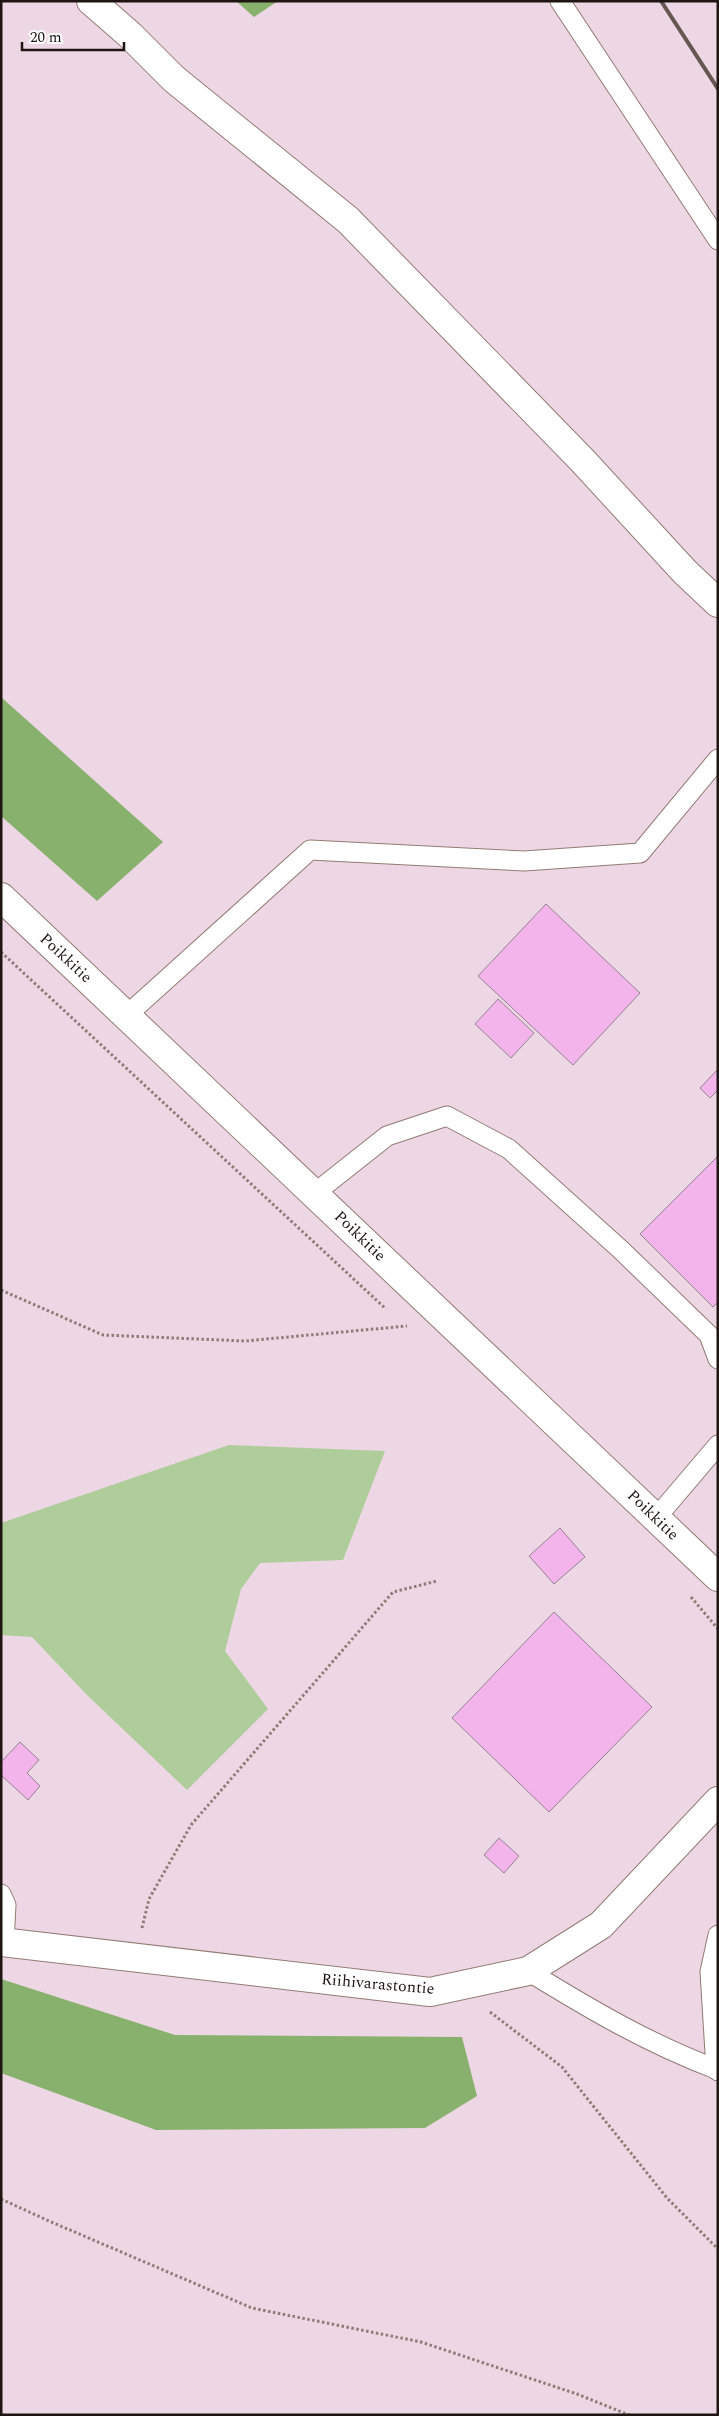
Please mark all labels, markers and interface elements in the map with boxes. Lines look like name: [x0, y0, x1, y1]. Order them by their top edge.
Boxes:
scale bar: [22, 20, 125, 52]
text: 20 m: [30, 26, 62, 49]
street label: Poikkitie: [34, 927, 98, 989]
street label: Poikkitie: [329, 1205, 391, 1267]
street label: Poikkitie: [622, 1484, 684, 1546]
street label: Riihivarastontie: [320, 1967, 436, 2001]

